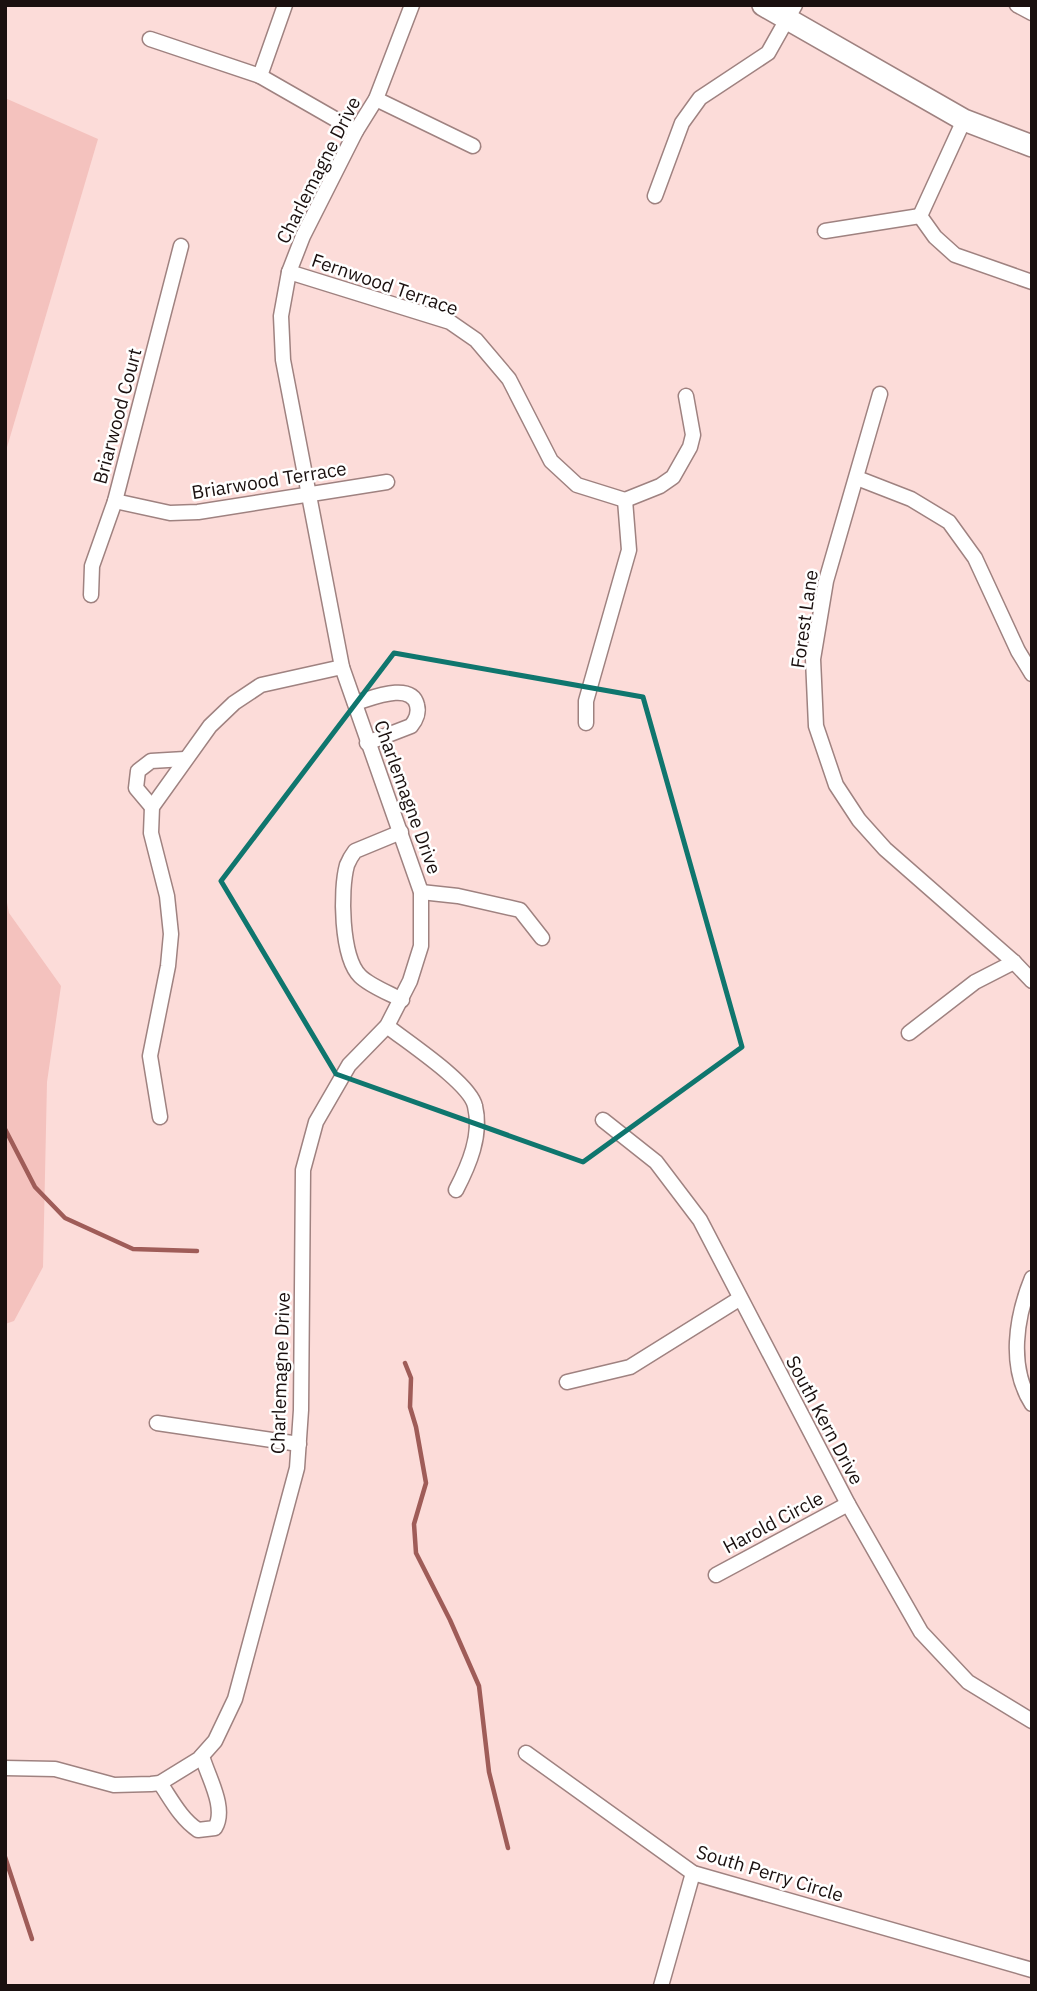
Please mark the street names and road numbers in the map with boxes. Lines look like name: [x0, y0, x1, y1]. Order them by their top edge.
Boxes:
street label: Charlemagne Drive: [271, 92, 365, 248]
street label: Fernwood Terrace: [309, 248, 461, 320]
street label: Briarwood Court: [87, 345, 147, 487]
street label: Briarwood Terrace: [190, 456, 348, 504]
street label: Forest Lane: [785, 568, 823, 670]
street label: Charlemagne Drive: [369, 717, 447, 877]
street label: Charlemagne Drive: [265, 1292, 295, 1454]
street label: South Kern Drive: [781, 1351, 869, 1489]
street label: Harold Circle: [719, 1485, 827, 1559]
street label: South Perry Circle: [693, 1839, 847, 1907]

